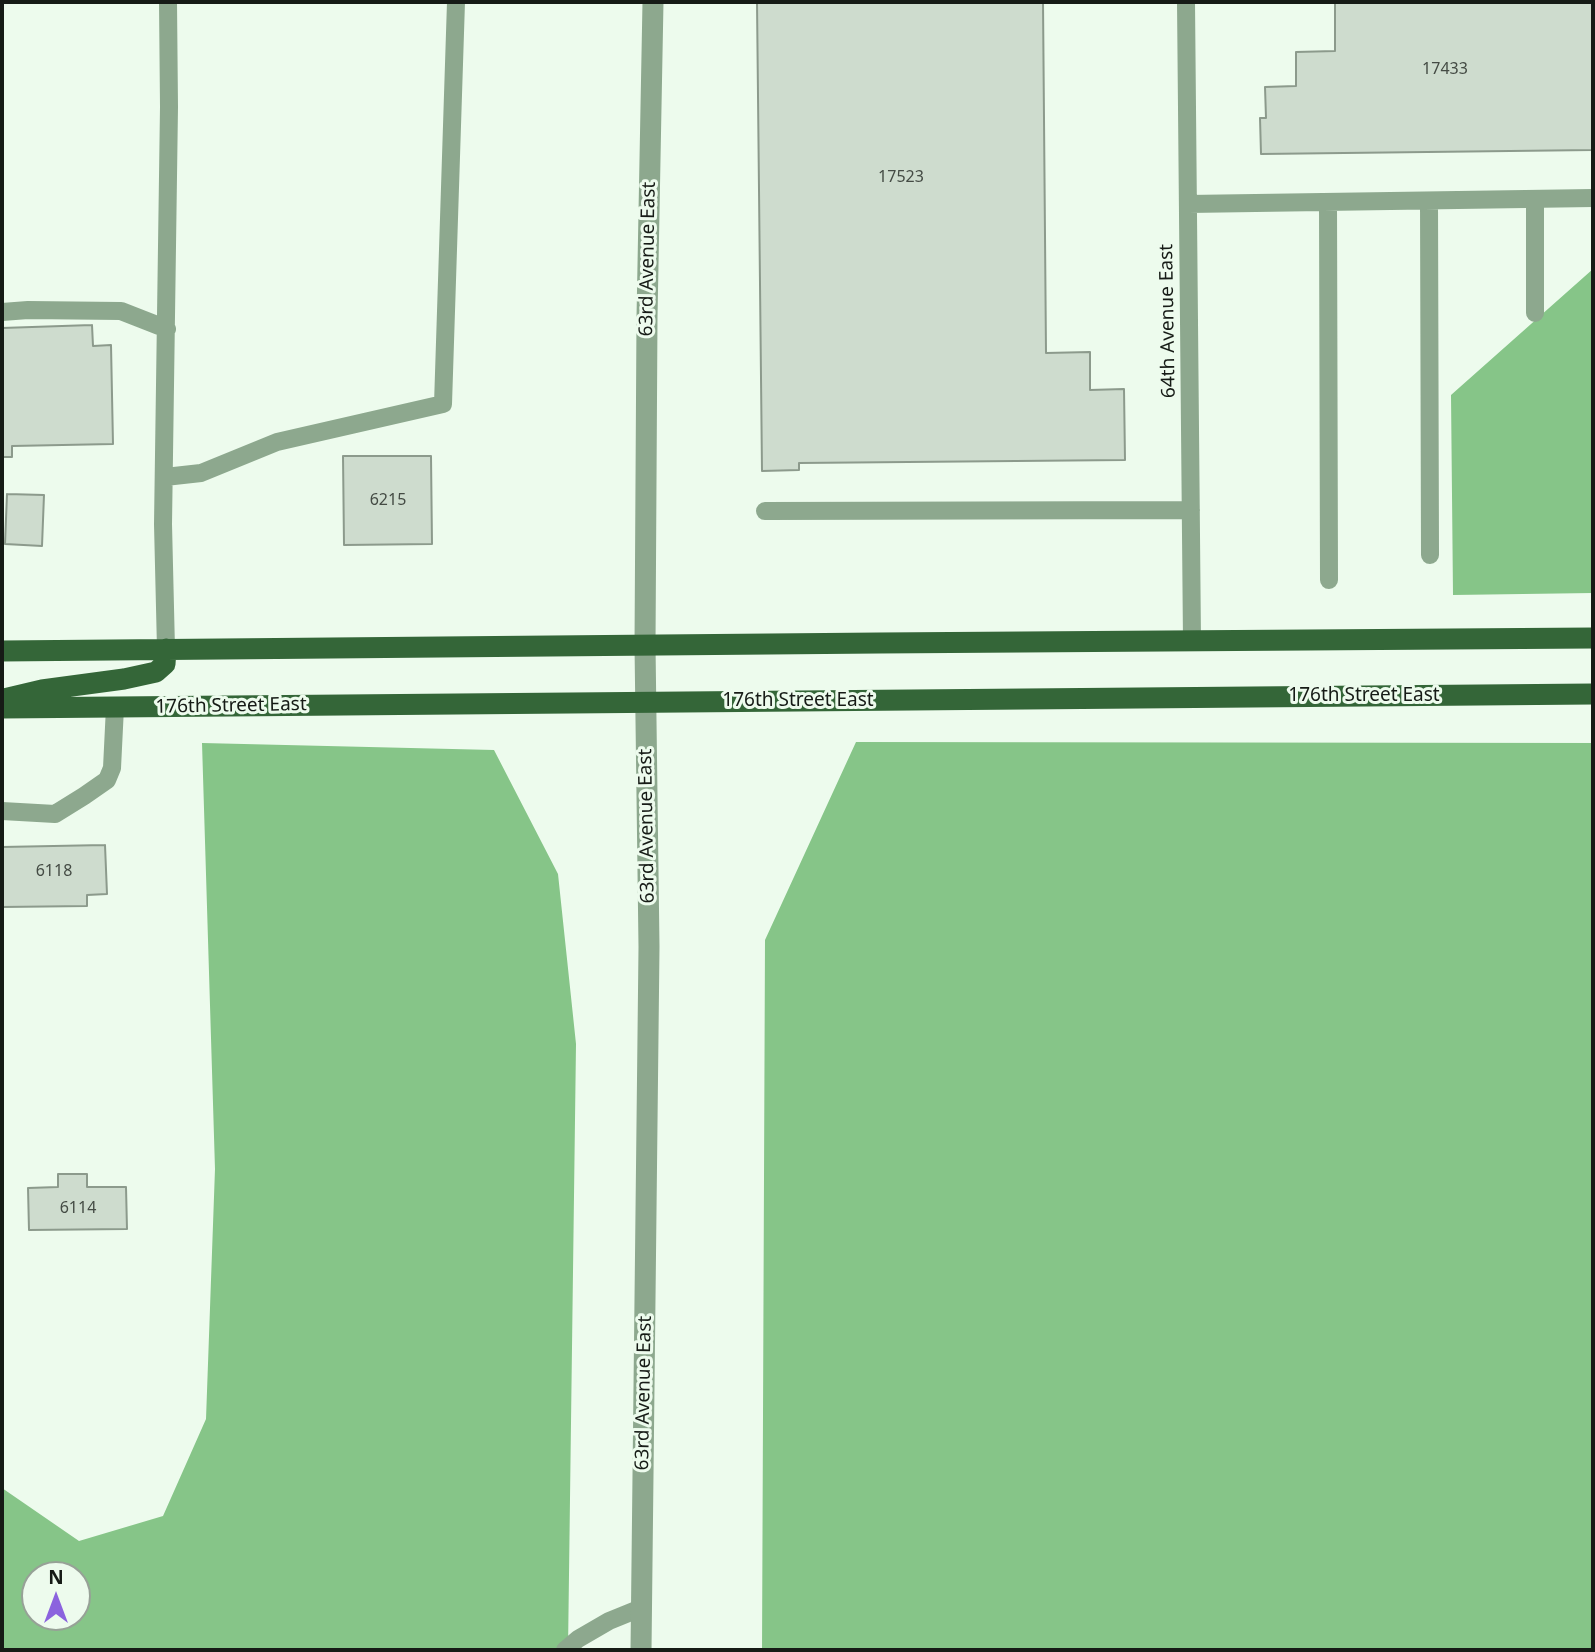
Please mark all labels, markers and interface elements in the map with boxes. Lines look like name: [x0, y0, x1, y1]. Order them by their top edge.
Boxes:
house number: 17433: [1422, 59, 1468, 79]
house number: 17523: [878, 167, 924, 187]
street label: 63rd Avenue East: [635, 181, 661, 337]
street label: 64th Avenue East: [1155, 244, 1181, 398]
house number: 6215: [370, 490, 406, 510]
street label: 176th Street East: [1288, 685, 1440, 707]
street label: 176th Street East: [722, 690, 874, 712]
street label: 176th Street East: [155, 693, 307, 719]
street label: 63rd Avenue East: [634, 748, 660, 904]
house number: 6118: [36, 861, 72, 881]
house number: 6114: [60, 1198, 96, 1218]
street label: 63rd Avenue East: [631, 1315, 657, 1471]
north arrow: [21, 1561, 91, 1631]
text: N: [48, 1564, 64, 1590]

